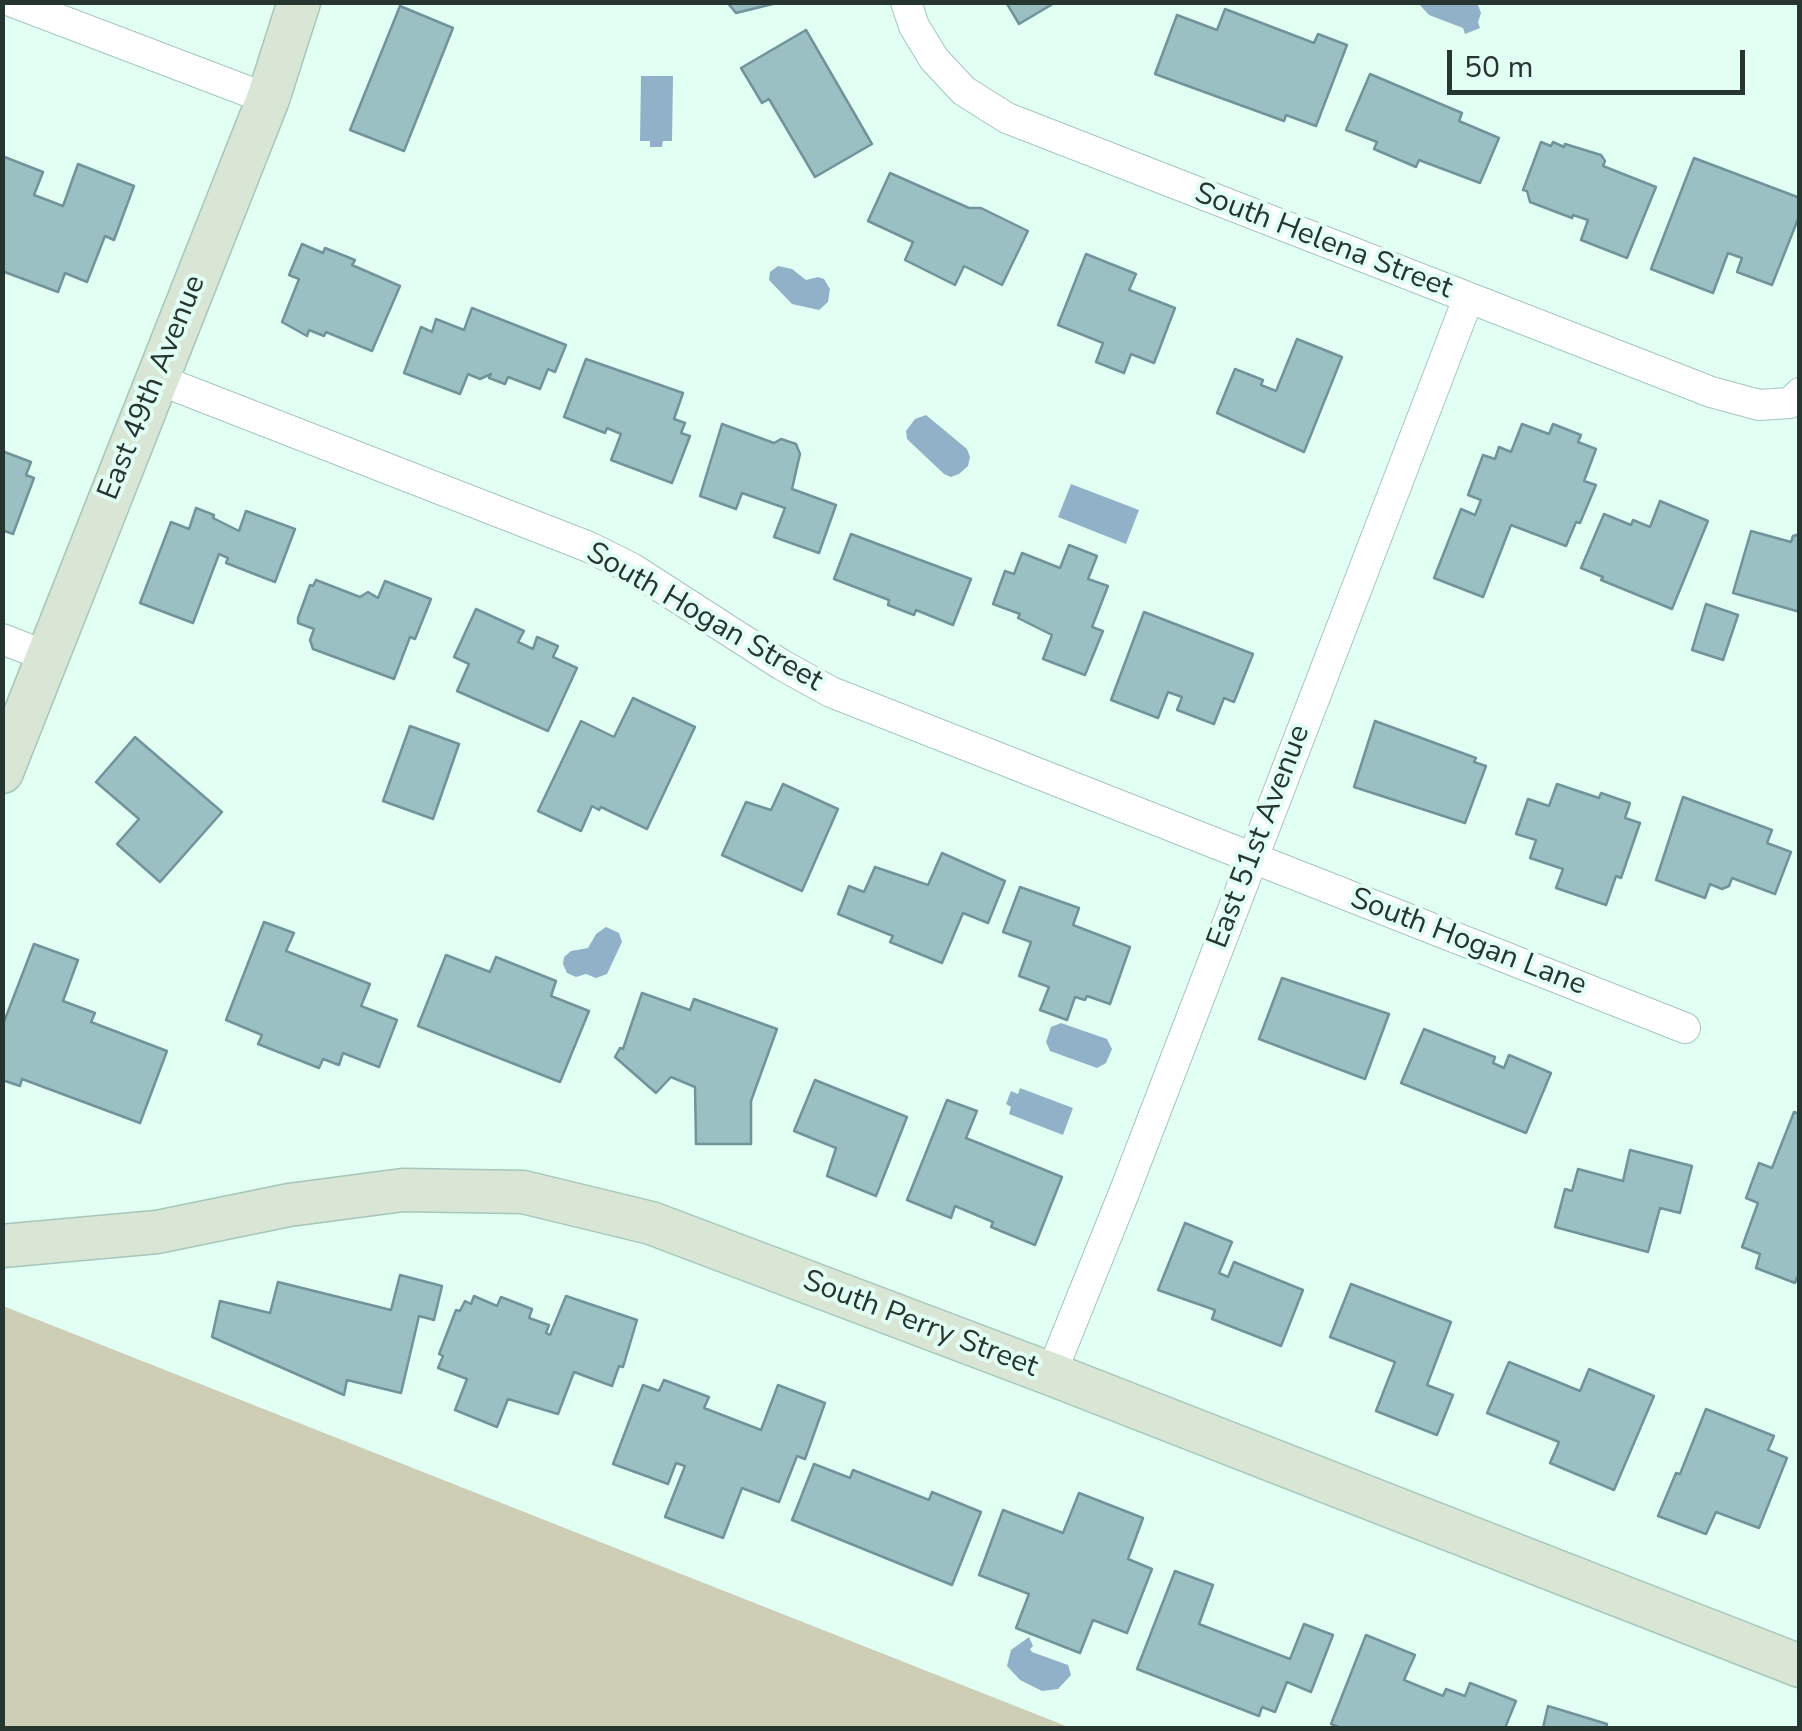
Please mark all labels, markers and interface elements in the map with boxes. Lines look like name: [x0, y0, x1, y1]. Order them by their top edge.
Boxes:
scale bar: [1452, 30, 1750, 92]
text: 50 m: [1464, 47, 1533, 88]
street label: South Helena Street: [1189, 176, 1457, 308]
street label: East 49th Avenue: [92, 270, 214, 506]
street label: South Hogan Street: [579, 536, 829, 700]
street label: East 51st Avenue: [1201, 720, 1319, 954]
street label: South Hogan Lane: [1345, 881, 1591, 1005]
street label: South Perry Street: [797, 1264, 1043, 1386]

